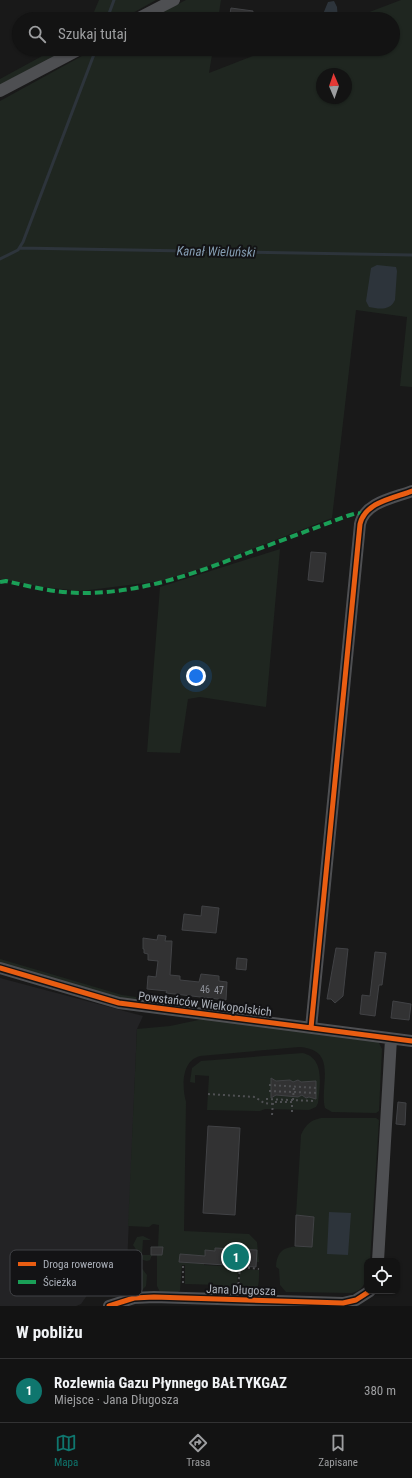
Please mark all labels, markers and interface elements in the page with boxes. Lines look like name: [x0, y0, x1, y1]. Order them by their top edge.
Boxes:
search box: [12, 12, 400, 56]
icon: search: [26, 23, 48, 45]
text: Szukaj tutaj: [58, 25, 127, 43]
north arrow: [316, 68, 352, 104]
water label: Kanał Wieluński: [176, 243, 256, 260]
your location: [186, 666, 206, 686]
house number: 46: [200, 984, 210, 995]
house number: 47: [214, 985, 224, 996]
street label: Powstańców Wielkopolskich: [137, 989, 273, 1019]
pin: 1: [223, 1242, 249, 1272]
legend: [10, 1250, 142, 1296]
text: Droga rowerowa: [43, 1258, 114, 1271]
map controls: [364, 1258, 400, 1294]
button: locate: [364, 1258, 400, 1294]
text: Ścieżka: [43, 1276, 77, 1289]
street label: Jana Długosza: [206, 1282, 276, 1298]
text: W pobliżu: [16, 1322, 83, 1342]
text: Rozlewnia Gazu Płynnego BAŁTYKGAZ: [54, 1374, 287, 1392]
text: 1: [26, 1383, 32, 1398]
text: 380 m: [364, 1383, 396, 1398]
text: Miejsce · Jana Długosza: [54, 1392, 179, 1407]
tab: Mapa: [54, 1432, 78, 1469]
tab: Trasa: [186, 1432, 210, 1469]
tab: Zapisane: [318, 1432, 358, 1469]

